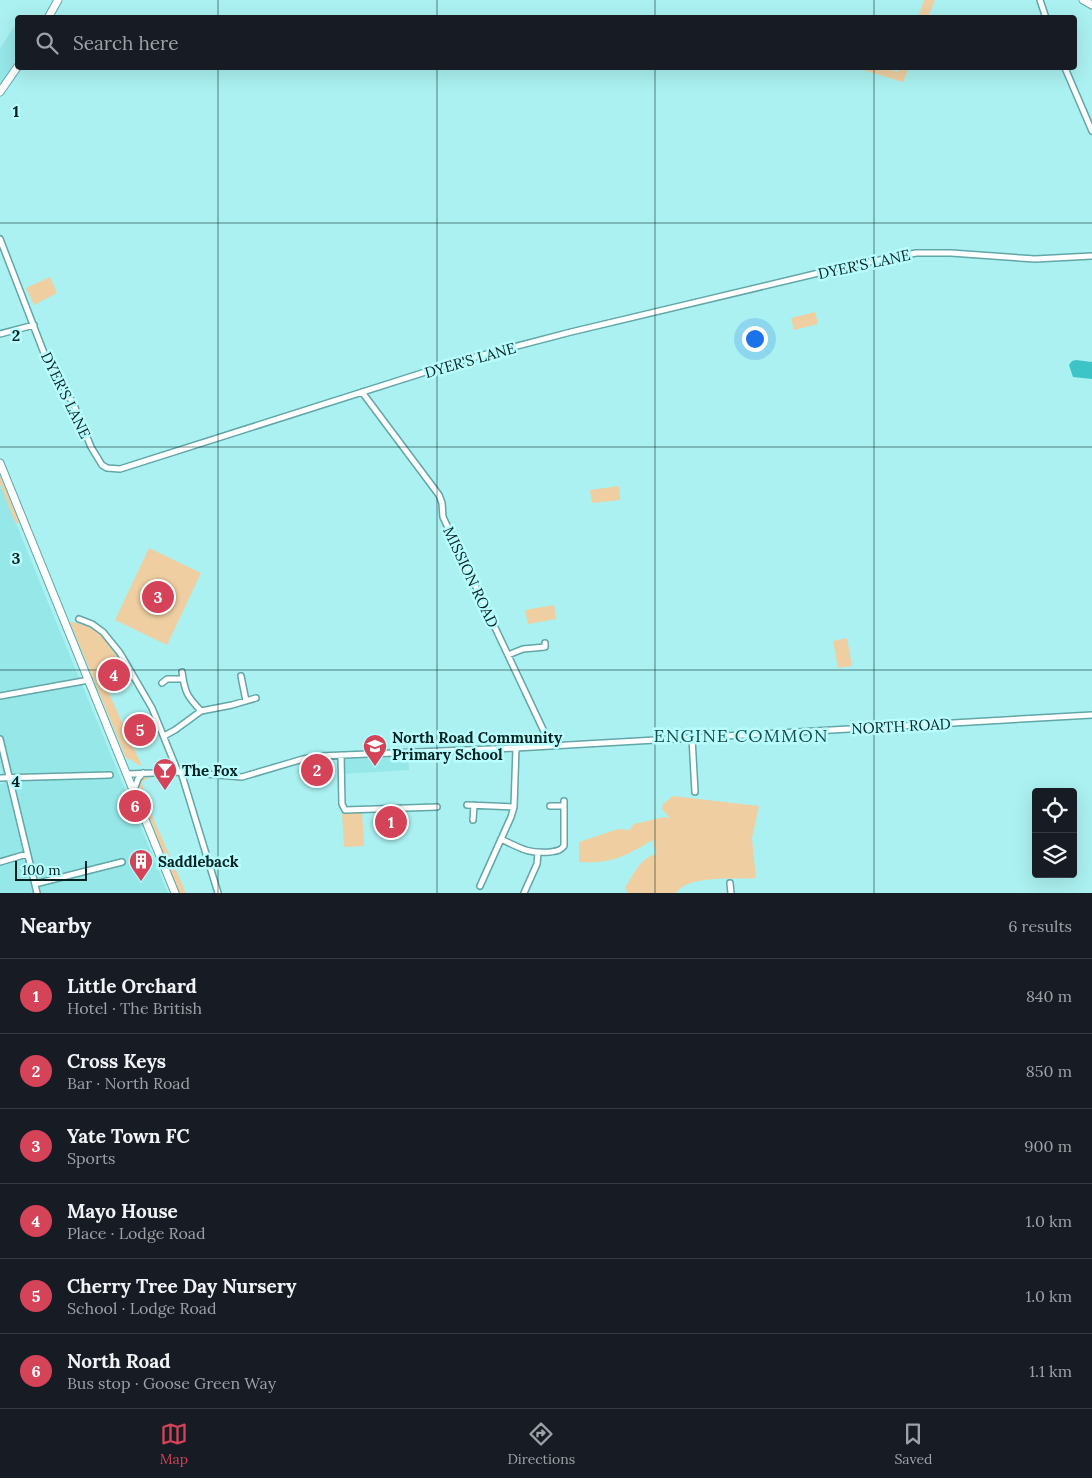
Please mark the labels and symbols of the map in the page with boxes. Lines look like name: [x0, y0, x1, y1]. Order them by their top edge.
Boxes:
text: 1: [13, 101, 19, 121]
street label: DYER'S LANE: [816, 245, 912, 283]
text: 2: [12, 325, 20, 345]
your location: [742, 326, 768, 352]
street label: DYER'S LANE: [422, 338, 518, 382]
street label: DYER'S LANE: [37, 349, 95, 441]
street label: MISSION ROAD: [439, 523, 503, 631]
text: 3: [12, 548, 21, 568]
pin: 3: [142, 578, 174, 616]
pin: 4: [98, 656, 130, 694]
pin: 5: [124, 711, 156, 749]
street label: NORTH ROAD: [851, 714, 951, 738]
district label: ENGINE COMMON: [654, 724, 828, 747]
place label: North Road Community Primary School: [392, 728, 563, 764]
school or university icon: North Road Community Primary School: [362, 733, 388, 767]
pin: 2: [301, 751, 333, 789]
bar icon: The Fox: [152, 757, 178, 791]
place label: The Fox: [182, 761, 238, 780]
text: 4: [12, 771, 21, 791]
pin: 6: [119, 787, 151, 825]
pin: 1: [375, 803, 407, 841]
building icon: Saddleback: [128, 848, 154, 882]
place label: Saddleback: [158, 852, 239, 871]
scale bar: [15, 858, 88, 881]

